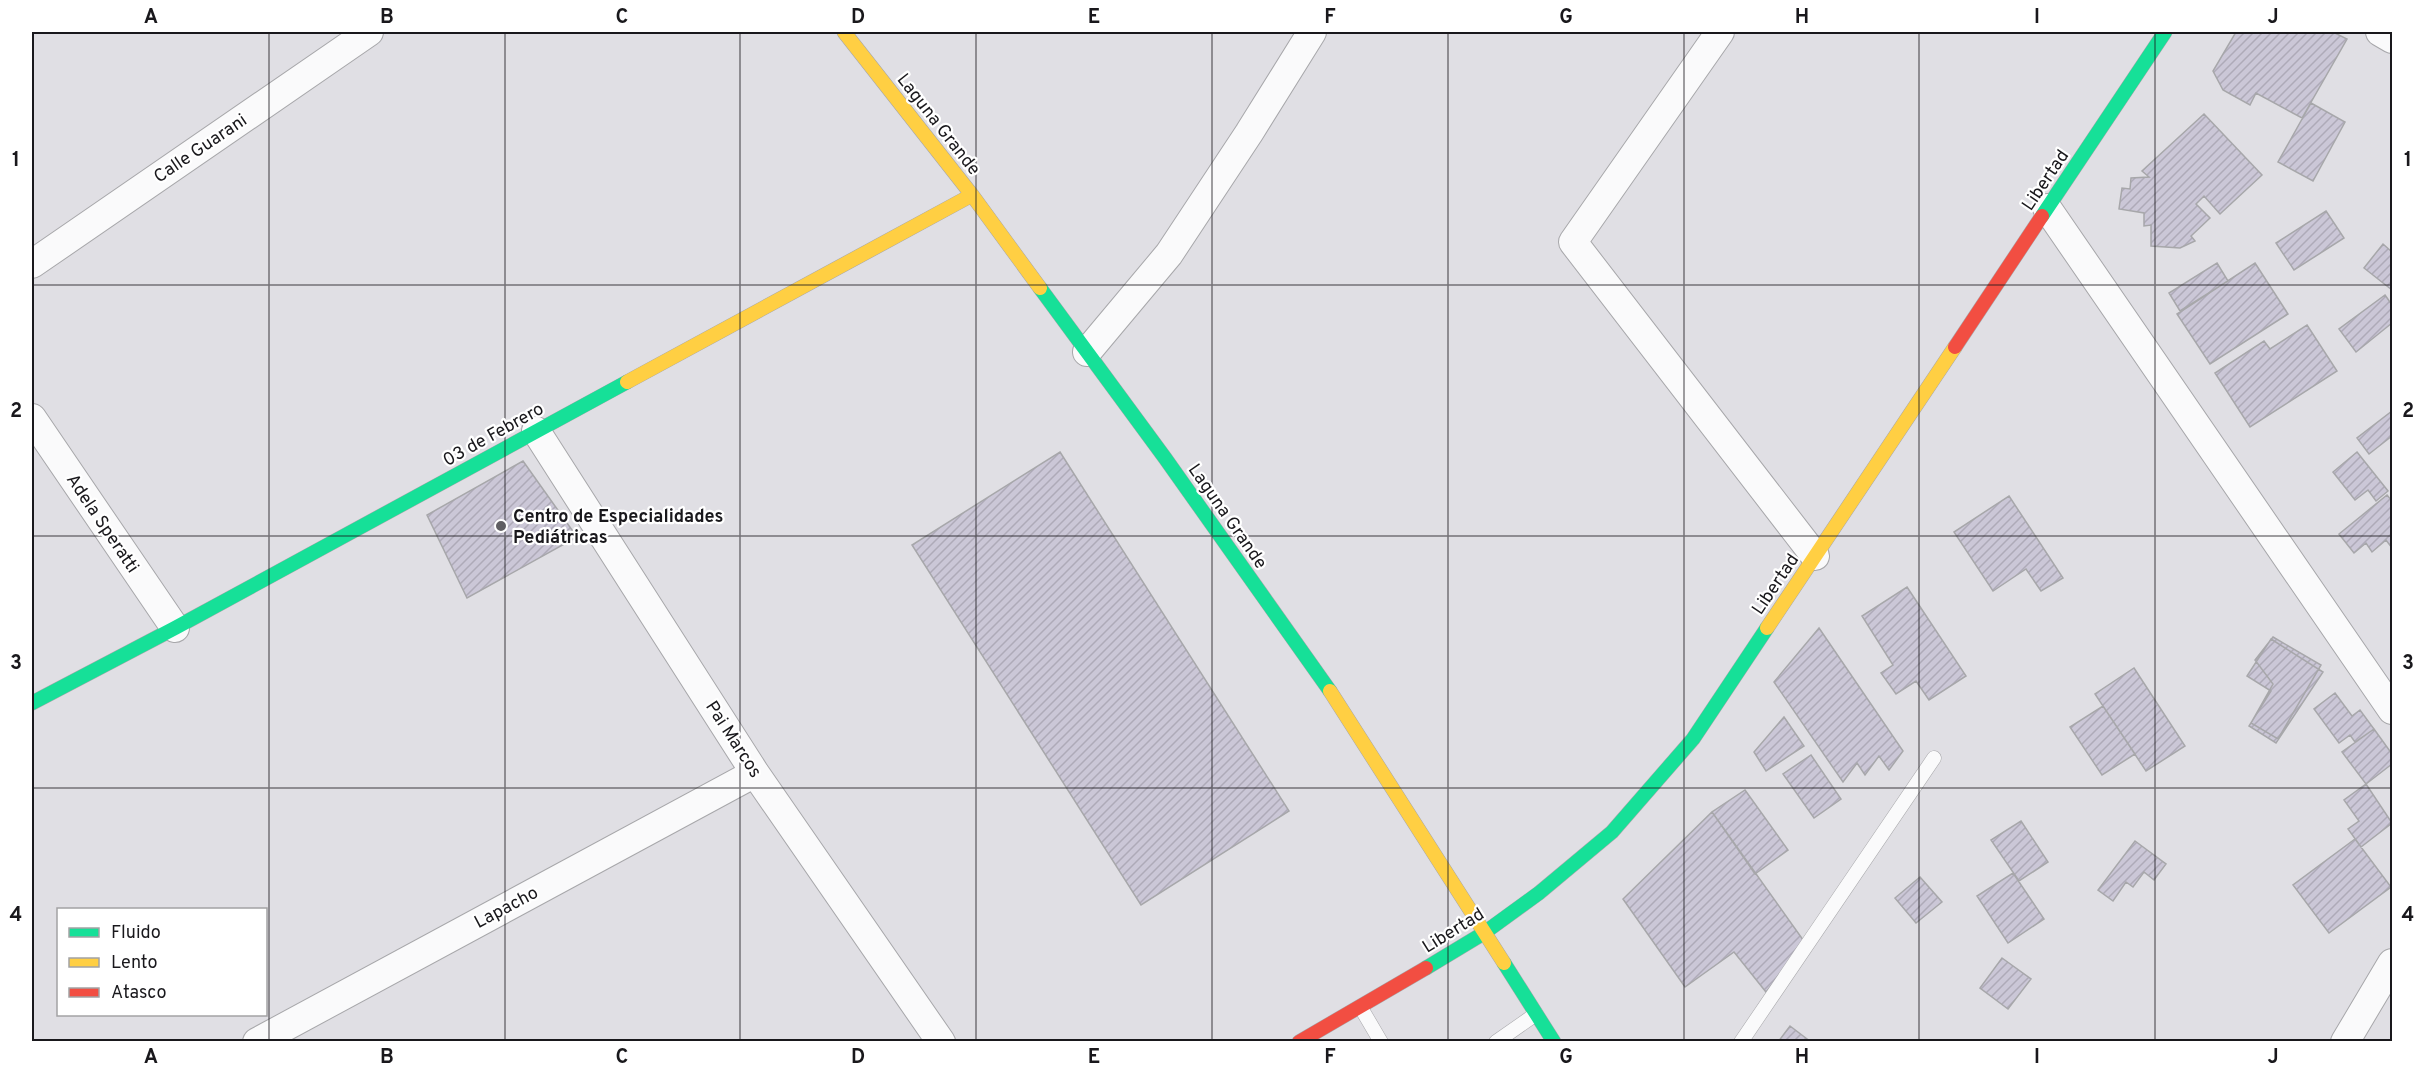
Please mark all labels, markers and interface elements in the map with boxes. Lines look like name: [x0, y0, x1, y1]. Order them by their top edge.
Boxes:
text: A: [144, 5, 158, 31]
text: B: [380, 5, 394, 31]
text: C: [616, 5, 628, 31]
text: D: [851, 5, 865, 31]
text: E: [1088, 5, 1100, 31]
text: F: [1324, 5, 1336, 31]
text: G: [1559, 5, 1573, 31]
text: H: [1795, 5, 1809, 31]
text: I: [2034, 5, 2040, 31]
text: J: [2267, 5, 2279, 31]
street label: Laguna Grande: [891, 69, 985, 180]
street label: Calle Guarani: [150, 110, 252, 189]
street label: Libertad: [2018, 146, 2075, 216]
text: 1: [12, 148, 20, 174]
text: 1: [2404, 148, 2412, 174]
street label: 03 de Febrero: [439, 398, 548, 473]
text: 2: [10, 399, 22, 425]
text: 2: [2402, 399, 2414, 425]
street label: Laguna Grande: [1182, 460, 1271, 574]
street label: Adela Speratti: [60, 470, 143, 578]
place label: Centro de Especialidades Pediátricas: [513, 506, 723, 550]
marker: Centro de Especialidades Pediátricas: [494, 519, 508, 533]
street label: Libertad: [1748, 550, 1805, 620]
text: 3: [10, 651, 22, 677]
text: 3: [2402, 651, 2414, 677]
street label: Pai Marcos: [699, 697, 766, 783]
street label: Lapacho: [471, 882, 543, 935]
text: 4: [10, 903, 22, 929]
street label: Libertad: [1419, 903, 1489, 959]
text: 4: [2402, 903, 2414, 929]
legend: [57, 908, 267, 1016]
text: Fluido: [111, 922, 161, 945]
text: Lento: [111, 952, 157, 975]
text: Atasco: [111, 982, 167, 1005]
text: A: [144, 1045, 158, 1071]
text: B: [380, 1045, 394, 1071]
text: C: [616, 1045, 628, 1071]
text: D: [851, 1045, 865, 1071]
text: E: [1088, 1045, 1100, 1071]
text: F: [1324, 1045, 1336, 1071]
text: G: [1559, 1045, 1573, 1071]
text: H: [1795, 1045, 1809, 1071]
text: I: [2034, 1045, 2040, 1071]
text: J: [2267, 1045, 2279, 1071]

